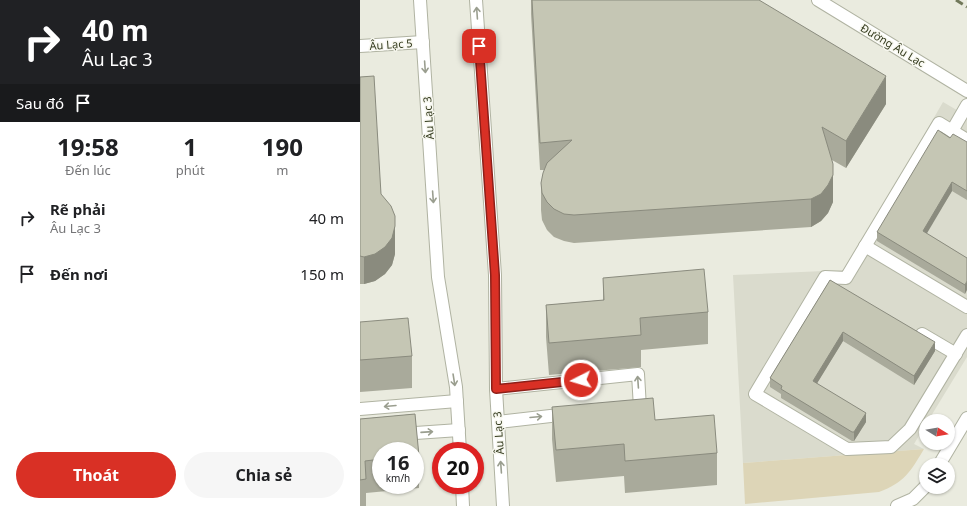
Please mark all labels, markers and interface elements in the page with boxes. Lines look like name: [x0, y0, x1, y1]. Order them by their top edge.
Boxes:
one-way arrow: [474, 7, 481, 20]
text: 40 m: [82, 11, 149, 49]
icon: right: [16, 16, 68, 68]
street label: Đường Âu Lạc: [858, 20, 928, 70]
pin: [462, 29, 496, 63]
street label: Âu Lạc 5: [369, 35, 413, 53]
icon: arrive: [468, 35, 490, 57]
text: Âu Lạc 3: [82, 47, 152, 71]
one-way arrow: [421, 60, 428, 73]
icon: arrive: [72, 92, 94, 114]
text: Sau đó: [16, 93, 64, 113]
street label: Âu Lạc 3: [419, 96, 437, 140]
text: 19:58: [57, 130, 119, 163]
text: 1: [183, 130, 197, 163]
text: 190: [262, 130, 303, 163]
text: Đến lúc: [65, 161, 111, 179]
text: phút: [176, 161, 205, 179]
text: m: [276, 161, 288, 179]
one-way arrow: [429, 190, 436, 203]
text: Rẽ phải: [50, 199, 105, 219]
icon: right: [16, 207, 38, 229]
text: 40 m: [309, 208, 344, 228]
text: Âu Lạc 3: [50, 219, 101, 237]
icon: arrive: [16, 263, 38, 285]
text: Đến nơi: [50, 264, 108, 284]
text: 150 m: [300, 264, 344, 284]
position arrow: [560, 359, 602, 401]
one-way arrow: [451, 373, 459, 386]
one-way arrow: [635, 376, 642, 389]
one-way arrow: [384, 403, 397, 410]
street label: Âu Lạc 3: [489, 411, 507, 455]
one-way arrow: [529, 414, 542, 421]
north arrow: [919, 414, 955, 450]
map controls: [919, 414, 955, 494]
one-way arrow: [420, 429, 433, 436]
speed limit sign: 20: [432, 442, 484, 494]
text: 16: [387, 449, 409, 476]
button: Thoát: [16, 452, 176, 498]
button: Chia sẻ: [184, 452, 344, 498]
button: layers: [919, 458, 955, 494]
one-way arrow: [497, 461, 504, 474]
text: km/h: [386, 471, 410, 485]

